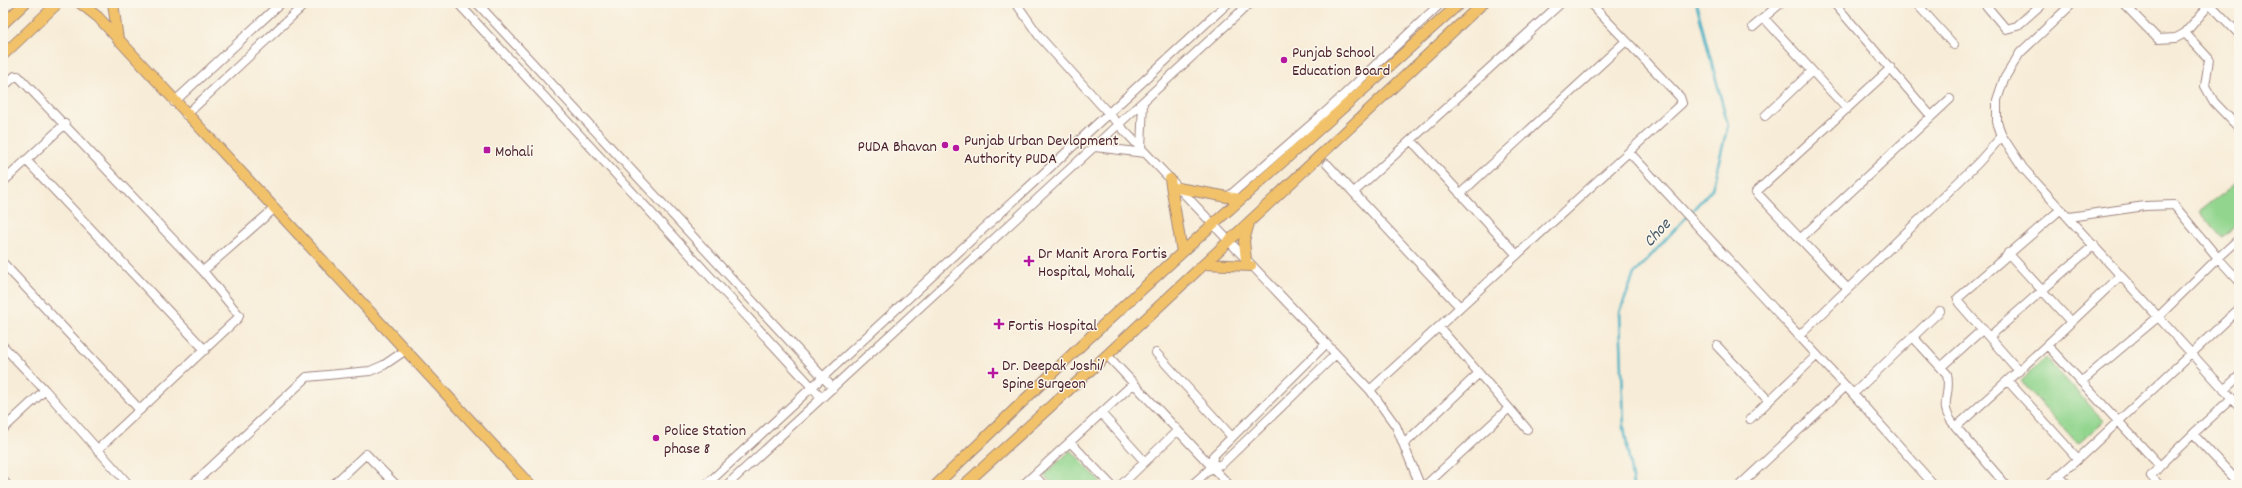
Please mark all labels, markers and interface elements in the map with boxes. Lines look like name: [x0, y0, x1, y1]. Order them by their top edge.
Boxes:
place label: Punjab School Education Board: [1292, 42, 1390, 83]
marker: Punjab School Education Board: [1279, 55, 1289, 65]
place label: Punjab Urban Devlopment Authority PUDA: [964, 130, 1119, 171]
place label: PUDA Bhavan: [857, 136, 937, 159]
marker: PUDA Bhavan: [940, 140, 950, 150]
place label: Mohali: [495, 141, 533, 164]
marker: Punjab Urban Devlopment Authority PUDA: [951, 143, 961, 153]
marker: Mohali: [482, 145, 492, 155]
water label: Choe: [1639, 213, 1679, 254]
place label: Dr Manit Arora Fortis Hospital, Mohali,: [1038, 243, 1168, 284]
marker: Dr Manit Arora Fortis Hospital, Mohali,: [1023, 255, 1035, 267]
place label: Fortis Hospital: [1008, 315, 1097, 338]
marker: Fortis Hospital: [993, 318, 1005, 330]
place label: Dr. Deepak Joshi/ Spine Surgeon: [1002, 355, 1105, 396]
marker: Dr. Deepak Joshi/ Spine Surgeon: [987, 367, 999, 379]
place label: Police Station phase 8: [664, 420, 746, 461]
marker: Police Station phase 8: [651, 433, 661, 443]

